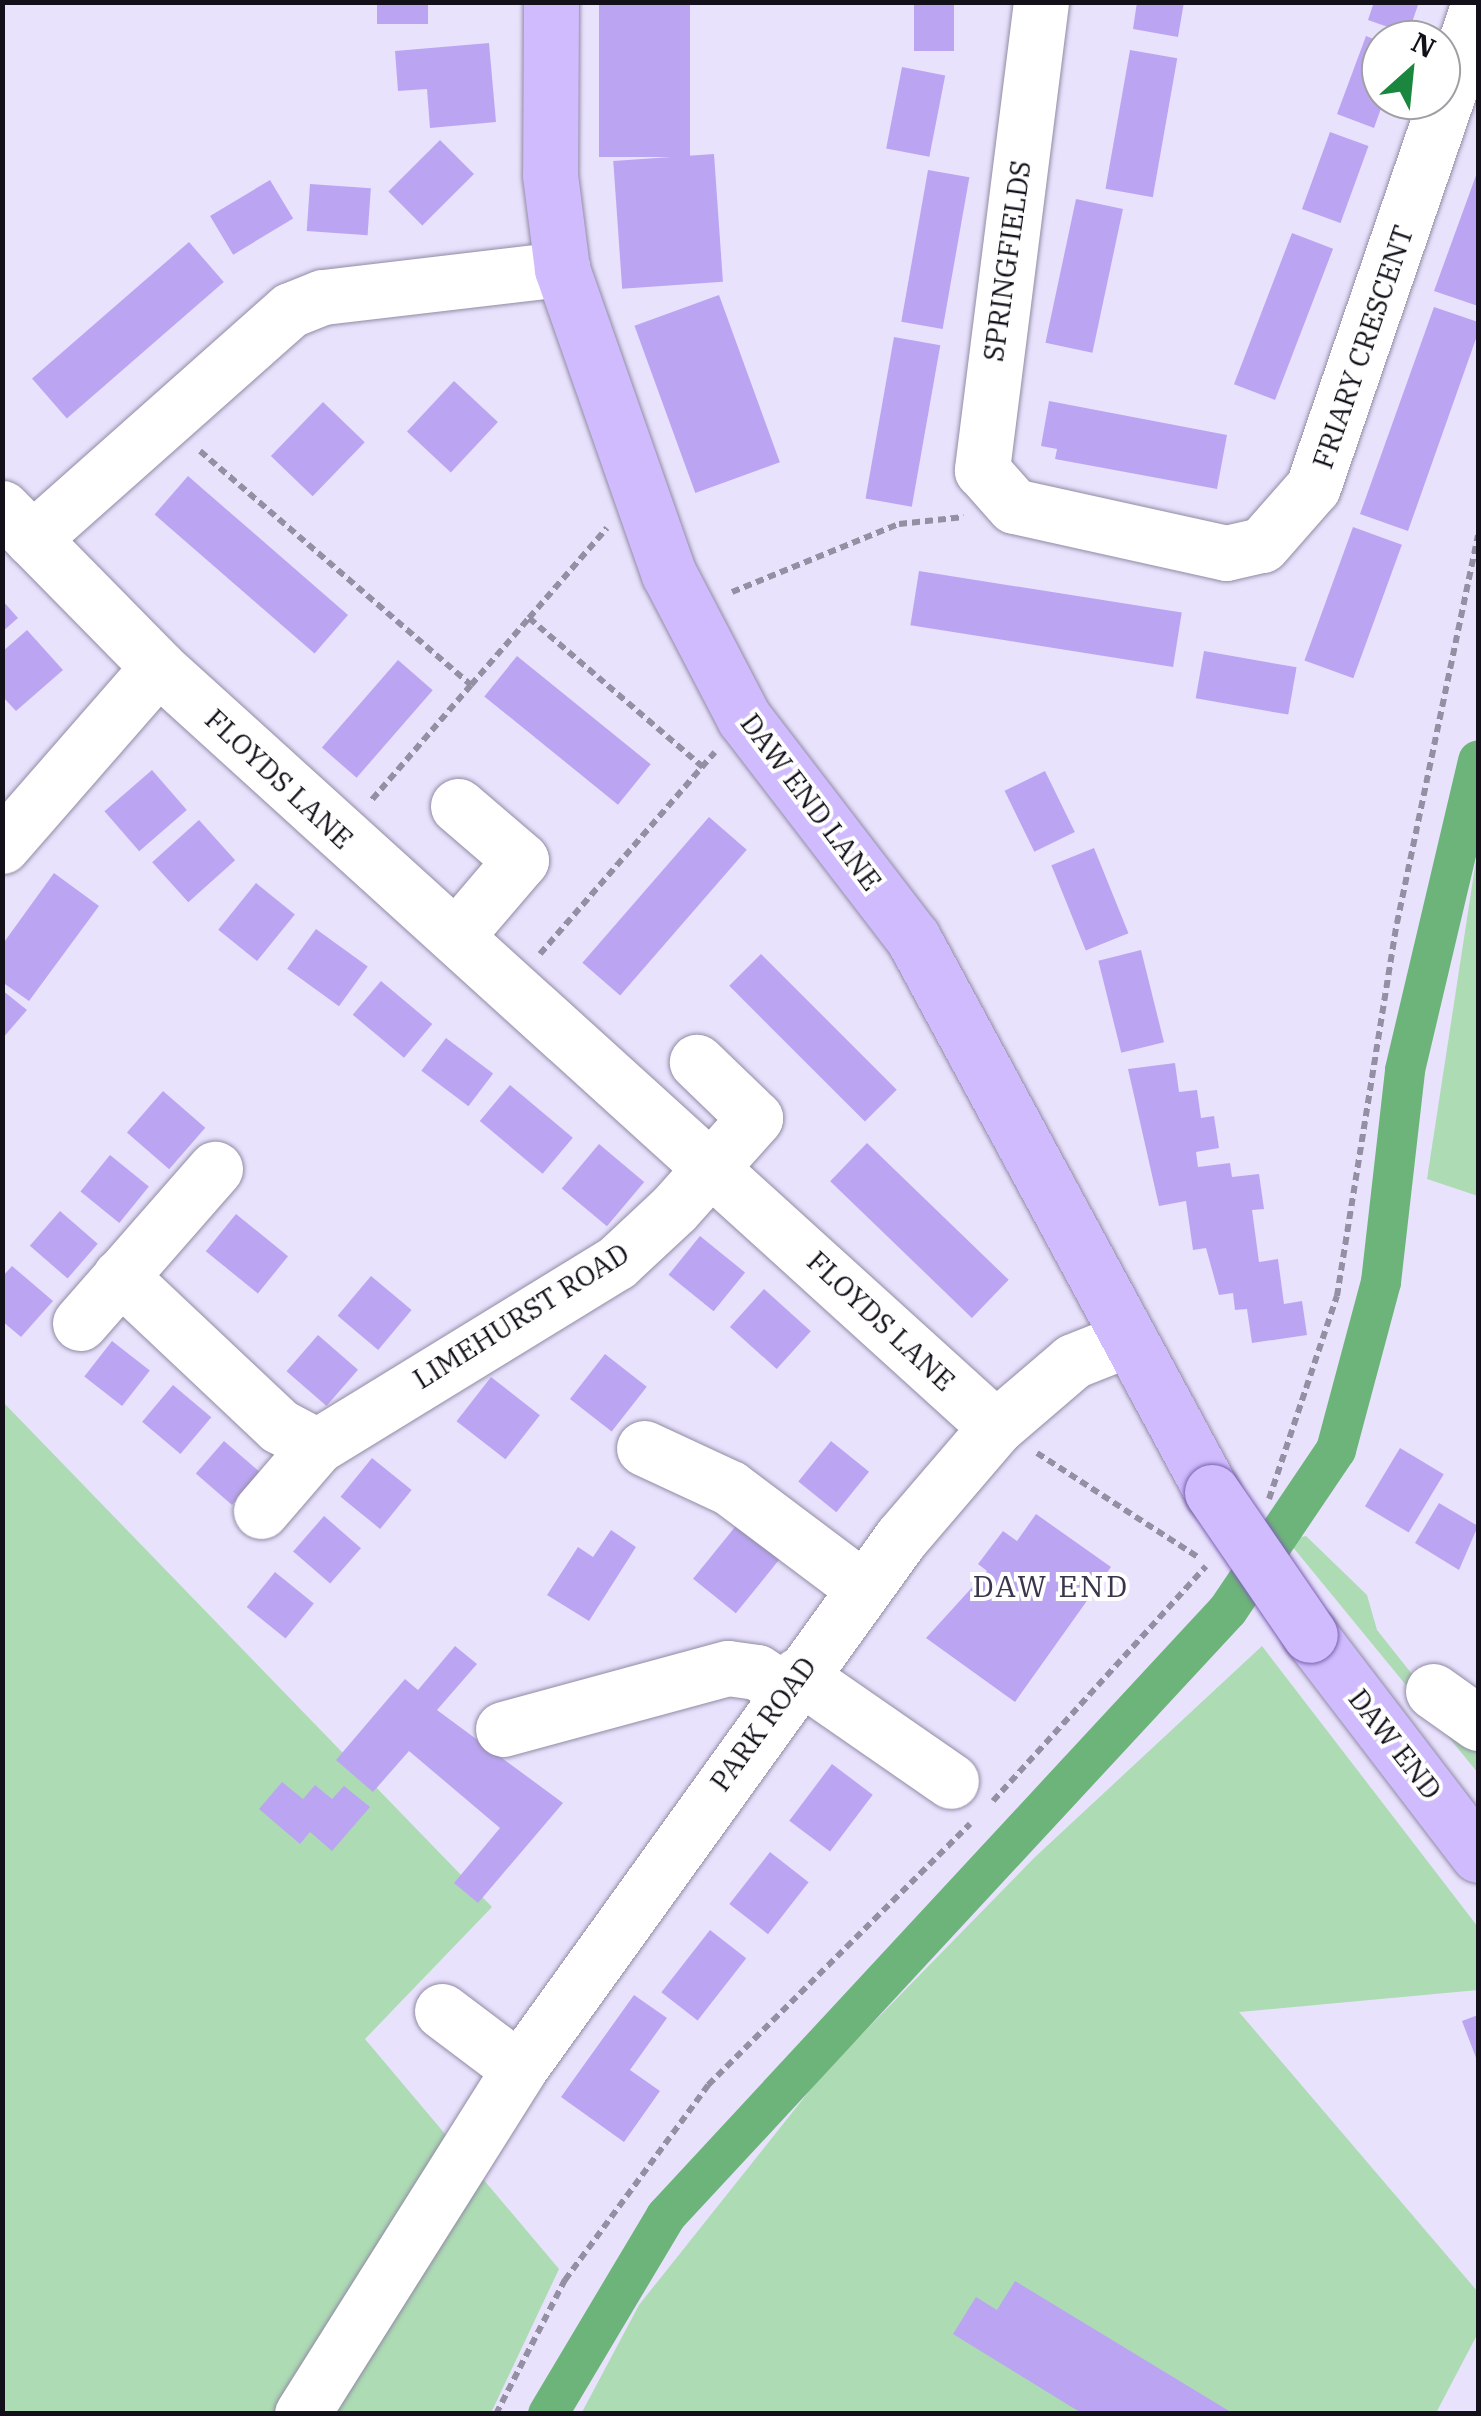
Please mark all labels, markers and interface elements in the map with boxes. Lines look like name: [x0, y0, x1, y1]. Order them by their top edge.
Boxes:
north arrow: [1361, 20, 1461, 120]
text: N: [1406, 23, 1442, 66]
street label: SPRINGFIELDS: [976, 158, 1038, 364]
street label: FRIARY CRESCENT: [1306, 221, 1420, 473]
street label: FLOYDS LANE: [198, 702, 360, 856]
street label: DAW END LANE: [734, 707, 888, 897]
street label: LIMEHURST ROAD: [407, 1236, 635, 1396]
street label: FLOYDS LANE: [800, 1244, 962, 1398]
district label: DAW END: [972, 1568, 1130, 1604]
street label: PARK ROAD: [703, 1650, 823, 1798]
street label: DAW END: [1342, 1682, 1448, 1806]

